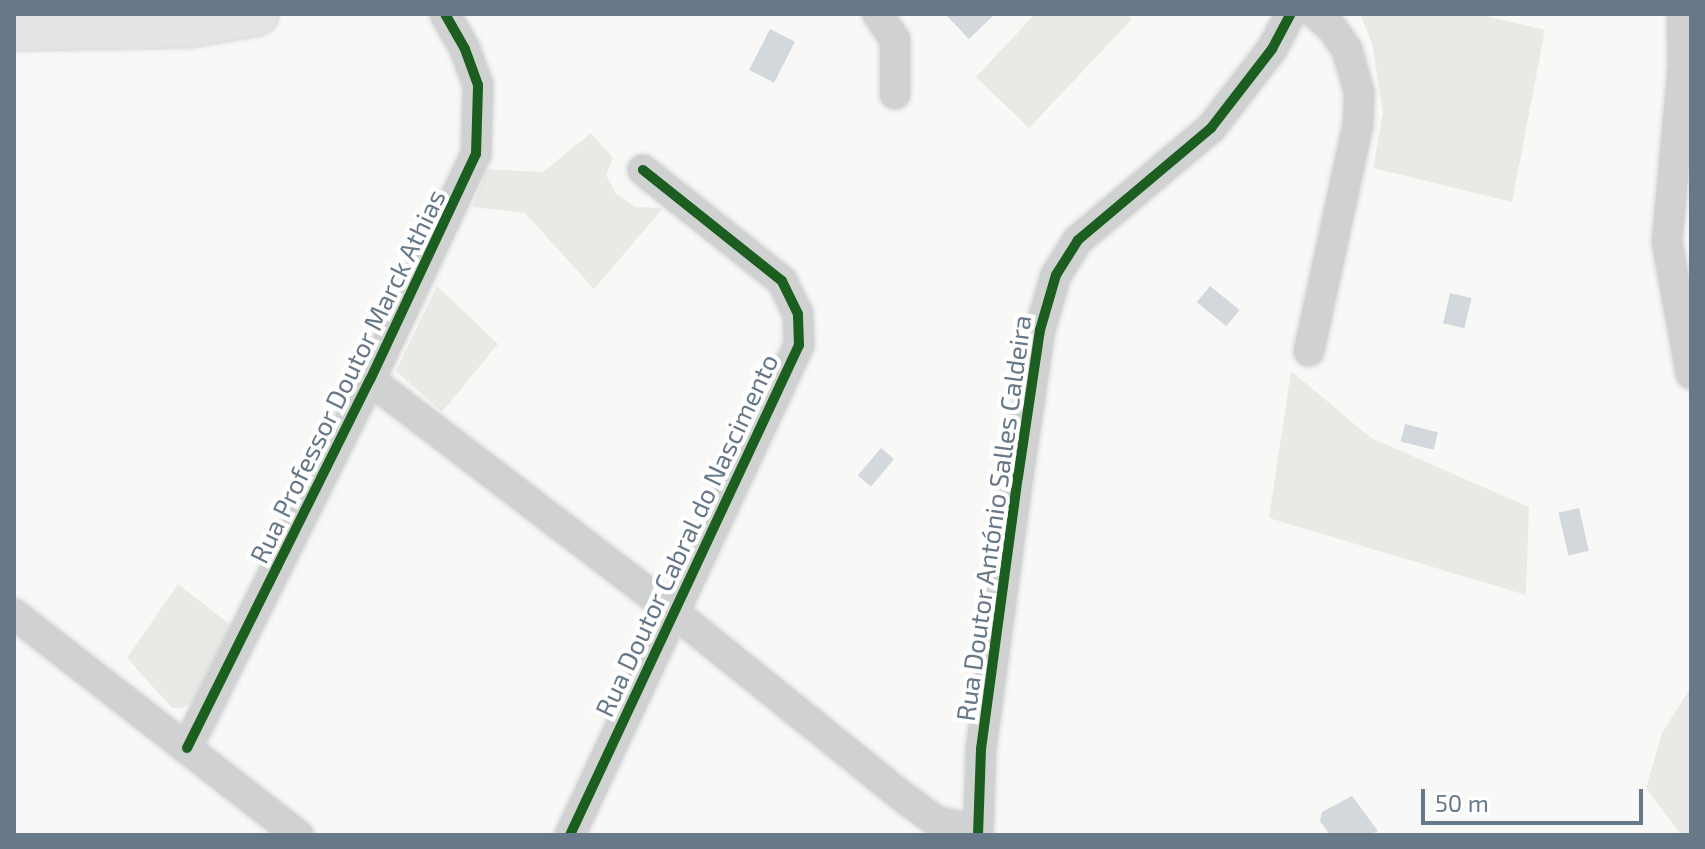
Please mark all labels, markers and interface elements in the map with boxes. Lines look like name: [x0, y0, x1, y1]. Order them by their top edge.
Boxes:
street label: Rua Professor Doutor Marck Athias: [242, 183, 452, 569]
street label: Rua Doutor António Salles Caldeira: [949, 312, 1037, 724]
street label: Rua Doutor Cabral do Nascimento: [588, 348, 784, 722]
scale bar: [1425, 773, 1647, 823]
text: 50 m: [1435, 788, 1489, 817]

